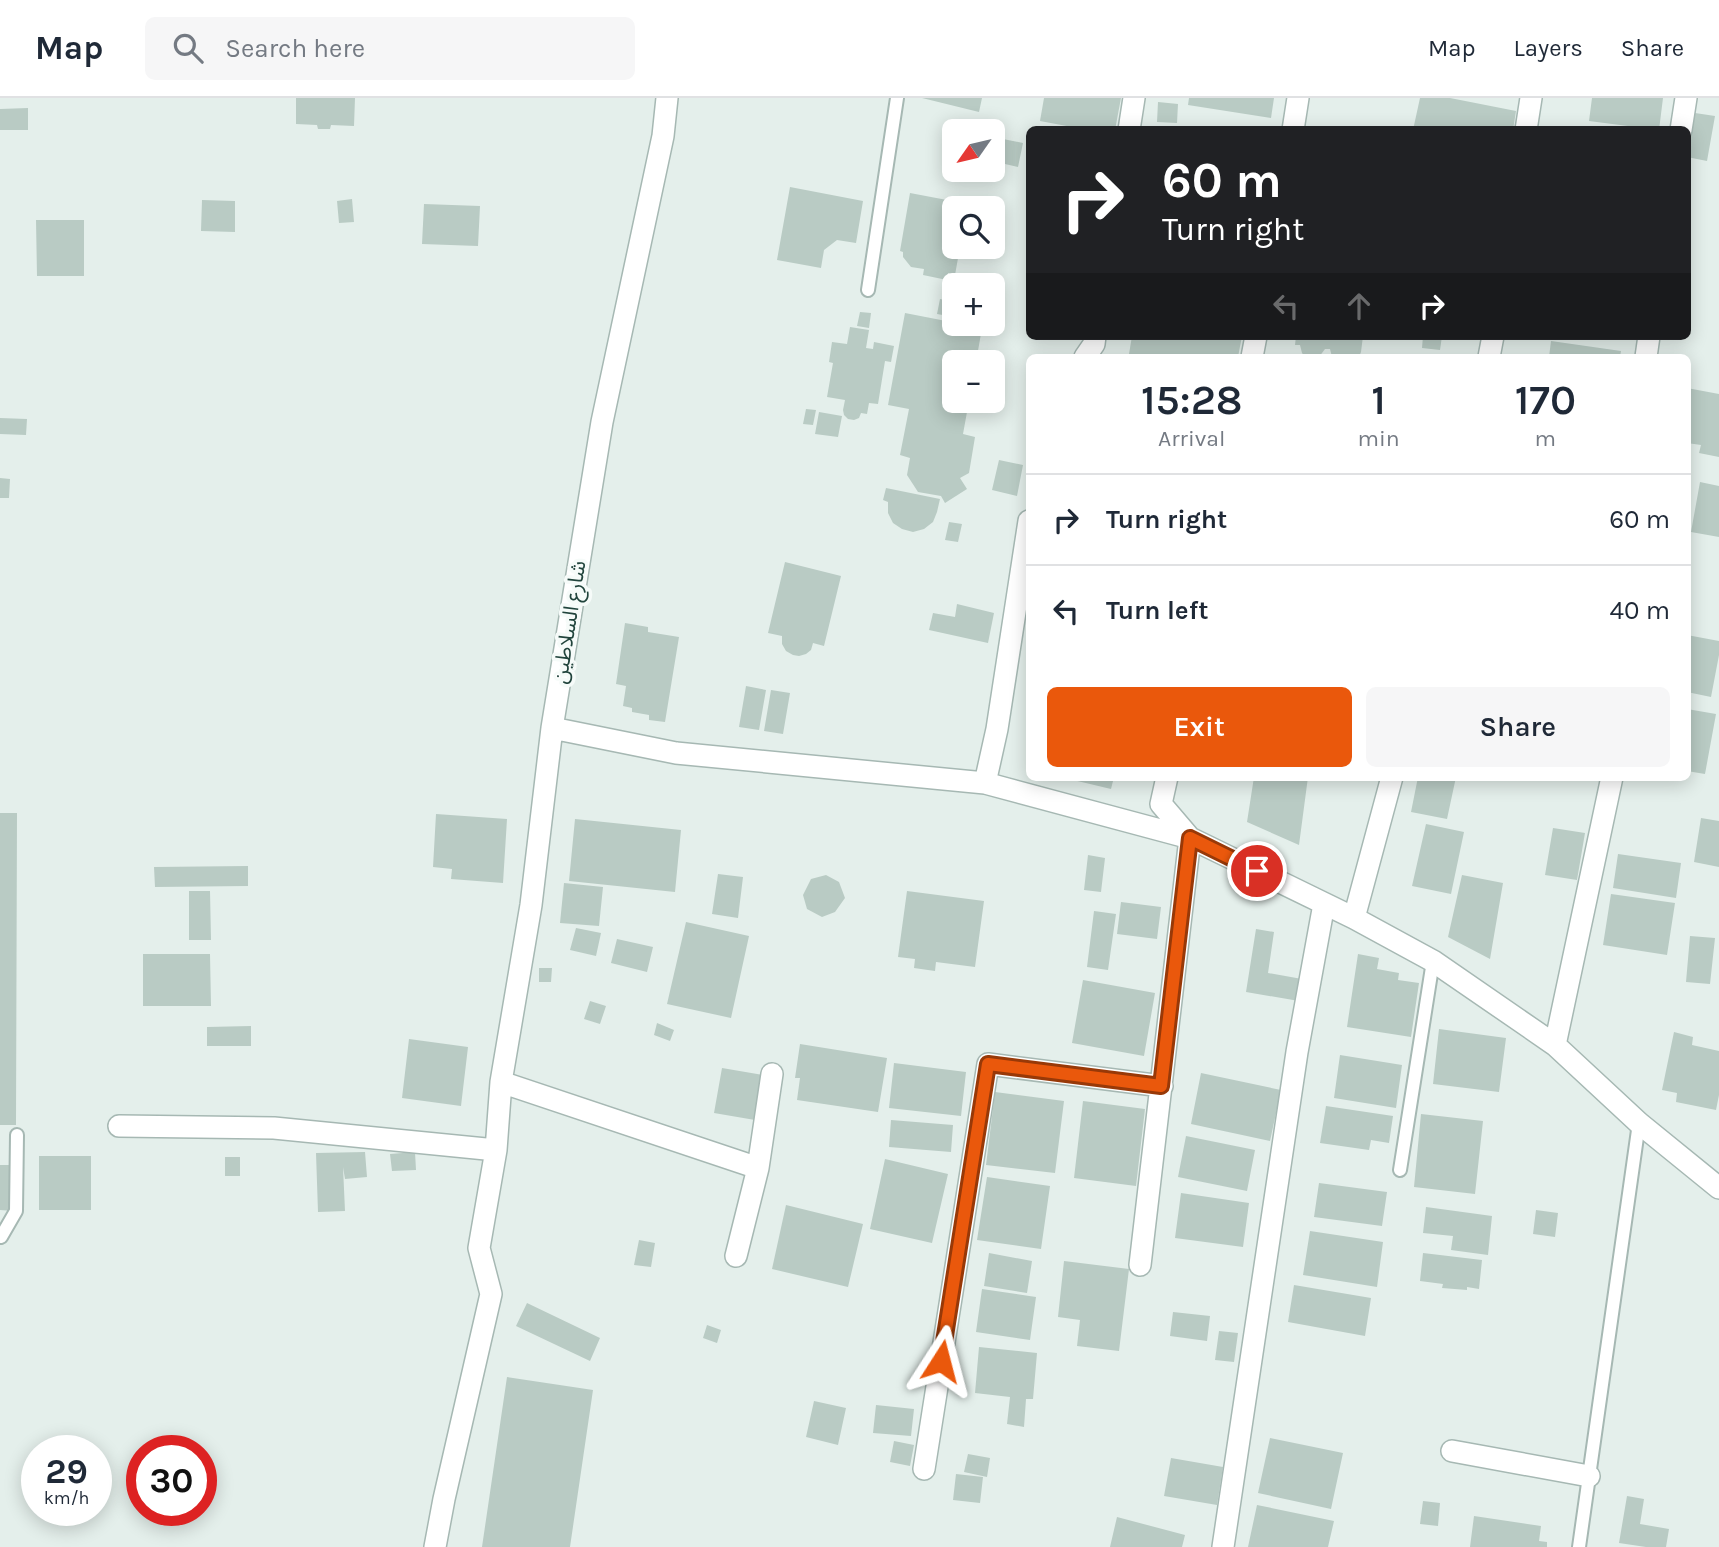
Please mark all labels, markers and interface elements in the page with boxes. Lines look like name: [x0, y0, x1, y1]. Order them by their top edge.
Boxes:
search box: [145, 17, 635, 80]
text: Map: [35, 29, 103, 67]
icon: search: [169, 29, 207, 67]
text: Search here: [225, 33, 365, 64]
text: Map: [1428, 34, 1476, 62]
text: Layers: [1514, 34, 1583, 62]
text: Share: [1621, 34, 1684, 62]
north arrow: [942, 119, 1004, 182]
map controls: [942, 119, 1005, 413]
text: 60 m: [1162, 152, 1282, 209]
icon: right: [1047, 154, 1138, 245]
button: search: [942, 196, 1005, 259]
text: Turn right: [1162, 211, 1304, 248]
button: +: [942, 273, 1005, 336]
icon: left: [1267, 287, 1305, 325]
icon: ahead: [1340, 287, 1378, 325]
icon: right: [1413, 287, 1451, 325]
button: −: [942, 350, 1005, 413]
text: 15:28: [1141, 375, 1243, 425]
text: 1: [1371, 375, 1386, 425]
text: 170: [1515, 375, 1576, 425]
text: Arrival: [1158, 425, 1225, 452]
text: min: [1358, 425, 1400, 452]
text: m: [1535, 425, 1556, 452]
icon: right: [1047, 501, 1085, 539]
text: Turn right: [1106, 504, 1227, 535]
text: 60 m: [1609, 504, 1670, 535]
street label: شارع السلاطين: [547, 559, 594, 686]
icon: left: [1047, 592, 1085, 630]
text: Turn left: [1106, 595, 1208, 626]
text: 40 m: [1610, 595, 1670, 626]
button: Exit: [1047, 687, 1352, 767]
button: Share: [1366, 687, 1670, 767]
pin: [1227, 841, 1287, 901]
icon: arrive: [1238, 852, 1276, 890]
position arrow: [904, 1324, 978, 1398]
speed limit sign: 30: [126, 1435, 217, 1526]
text: 29: [45, 1451, 88, 1492]
text: km/h: [44, 1487, 89, 1509]

